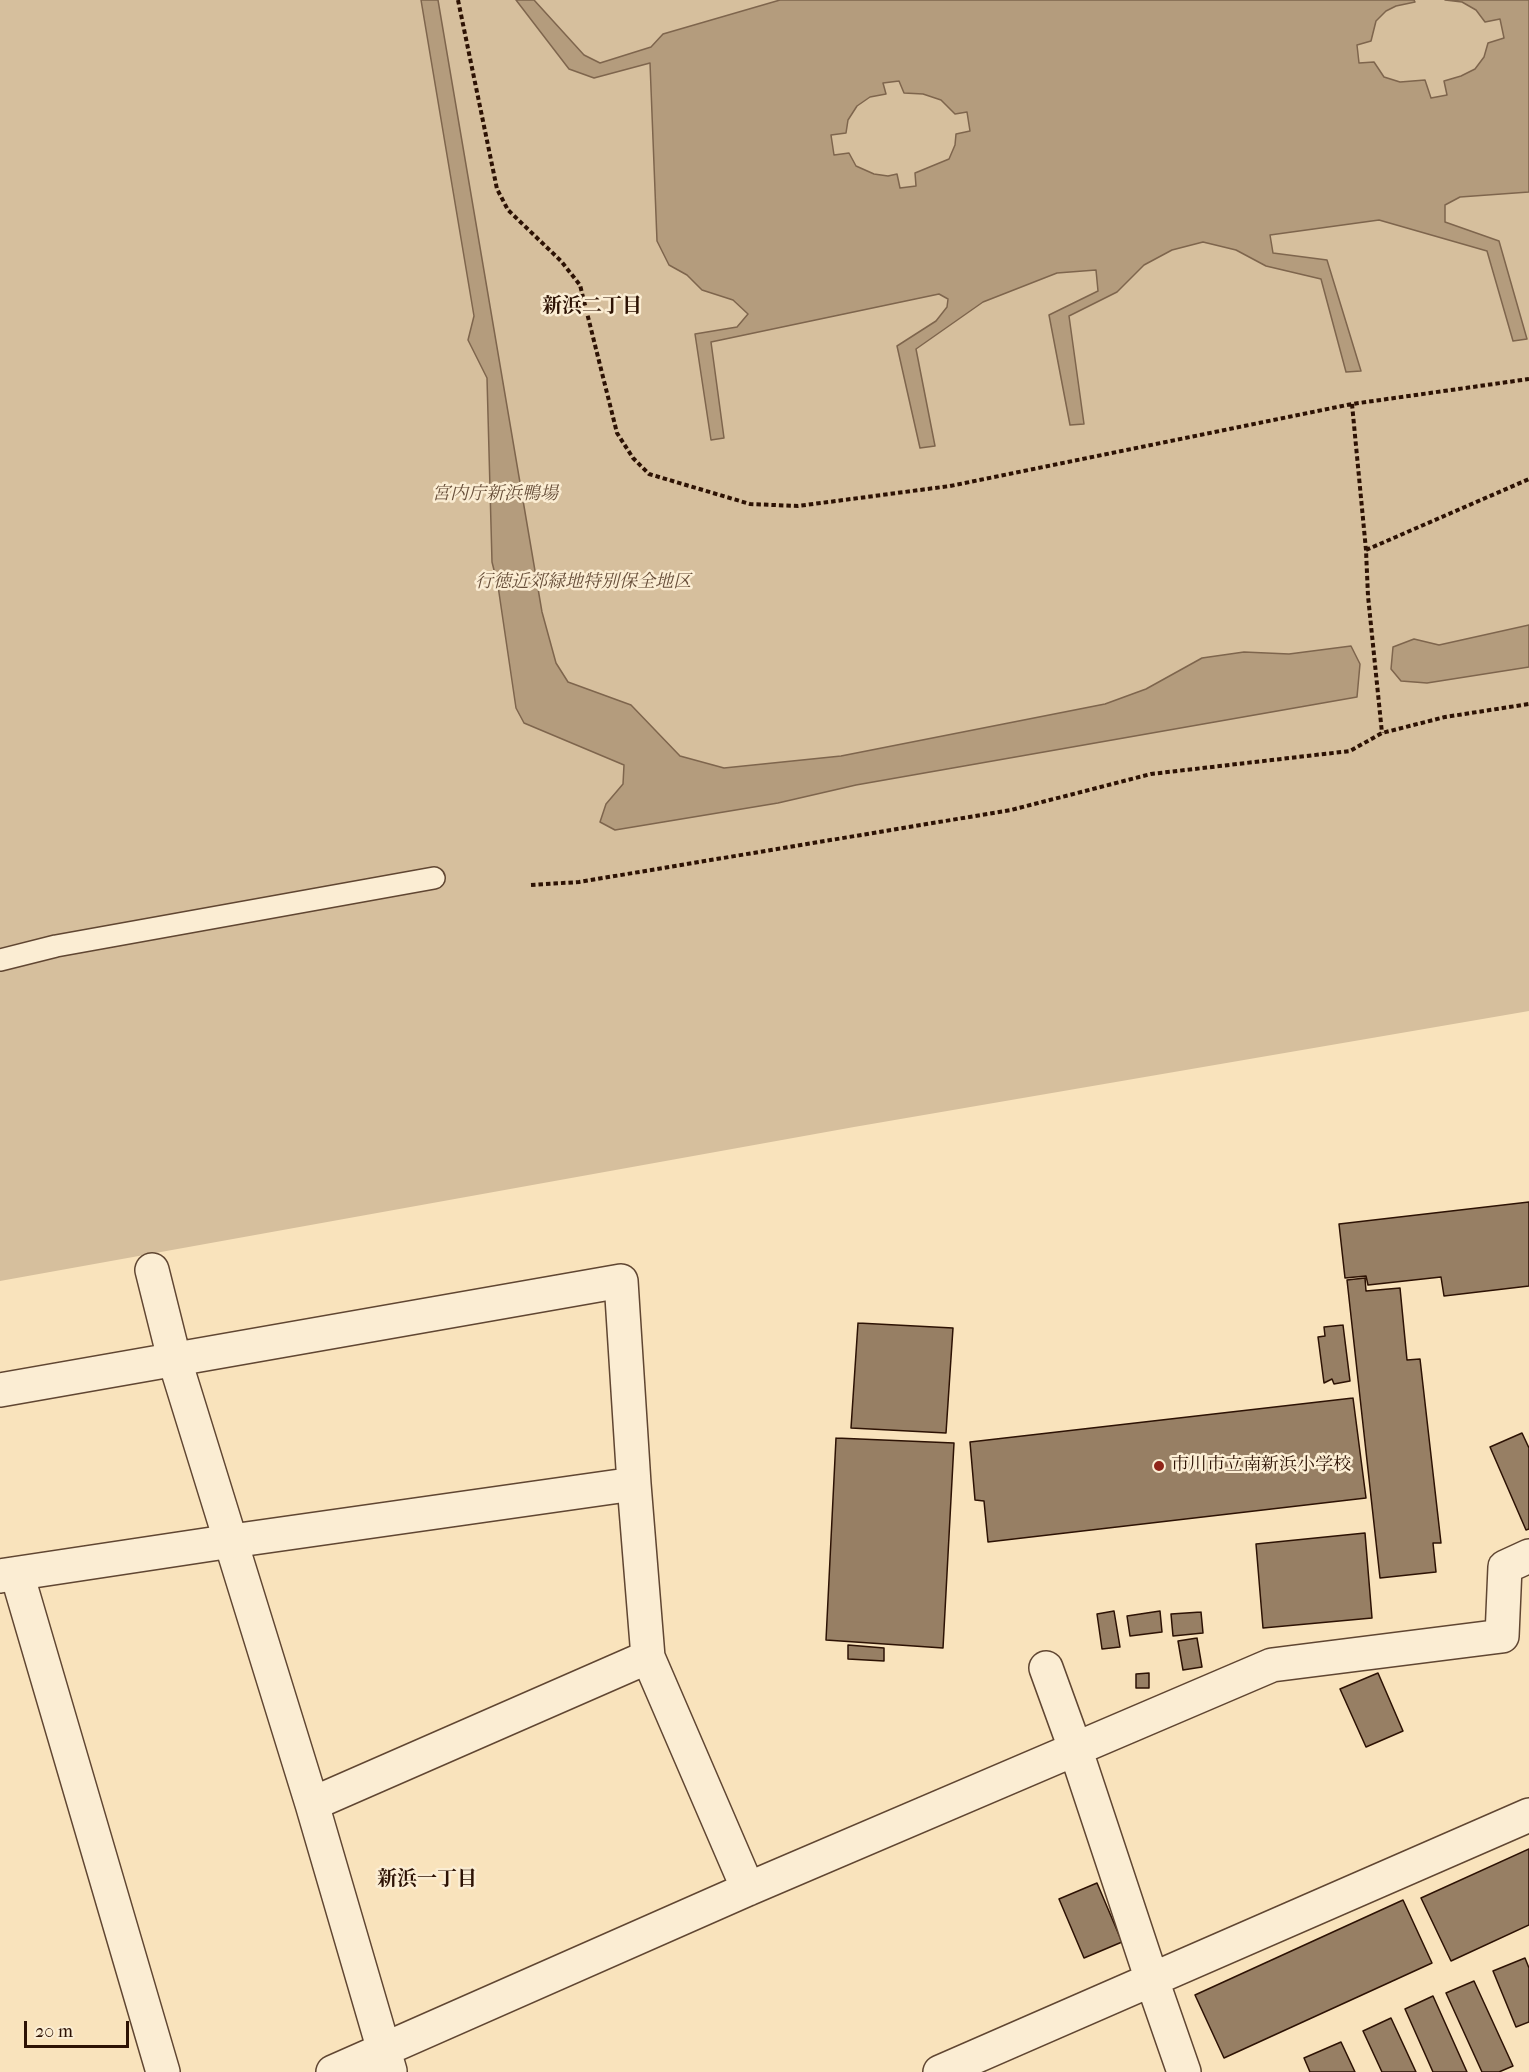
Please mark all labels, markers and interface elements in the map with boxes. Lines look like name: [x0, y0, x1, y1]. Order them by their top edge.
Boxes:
district label: 新浜二丁目: [542, 295, 642, 319]
park label: 宮内庁新浜鴨場: [432, 484, 558, 506]
park label: 行徳近郊緑地特別保全地区: [475, 572, 691, 594]
place label: 市川市立南新浜小学校: [1171, 1455, 1351, 1477]
marker: 市川市立南新浜小学校: [1152, 1459, 1166, 1473]
district label: 新浜一丁目: [377, 1868, 477, 1892]
scale bar: [27, 2009, 132, 2047]
text: 20 m: [35, 2021, 73, 2042]

